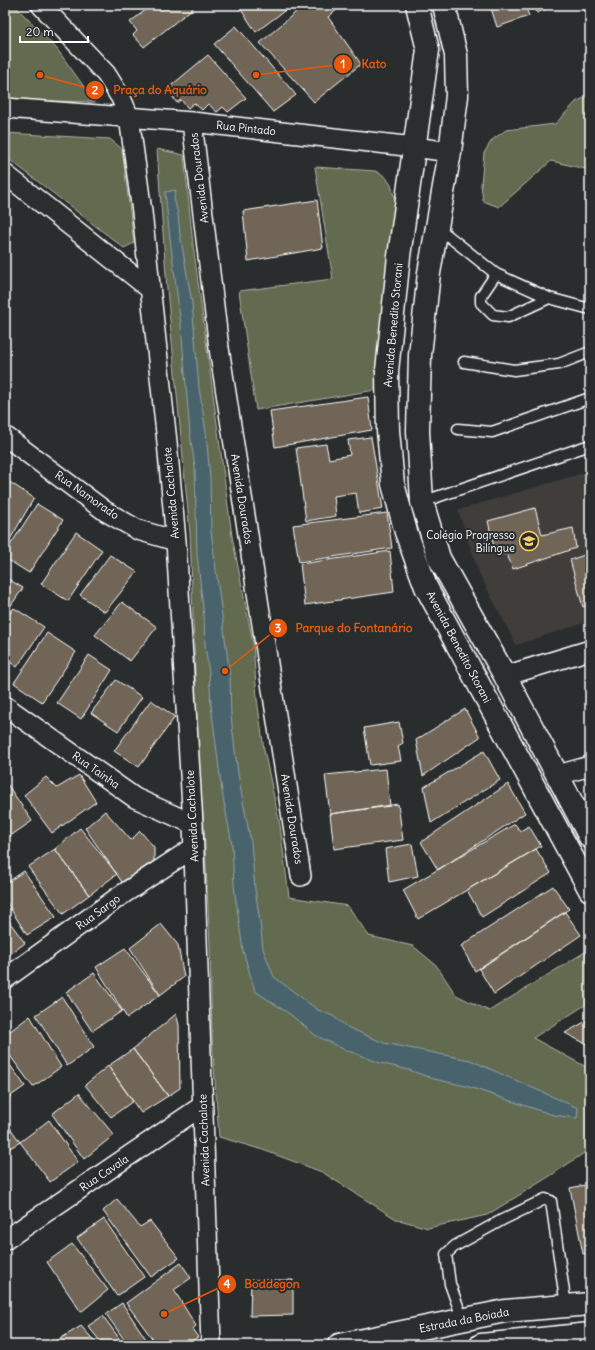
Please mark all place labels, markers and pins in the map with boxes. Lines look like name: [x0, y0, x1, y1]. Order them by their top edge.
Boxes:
callout: Kato: [333, 52, 394, 76]
callout: Praça do Aquário: [85, 78, 214, 102]
place label: Colégio Progresso Bilíngue: [426, 528, 515, 555]
school or university icon: Colégio Progresso Bilíngue: [518, 530, 540, 552]
callout: Parque do Fontanário: [268, 616, 421, 640]
callout: Boddegon: [217, 1272, 308, 1296]

